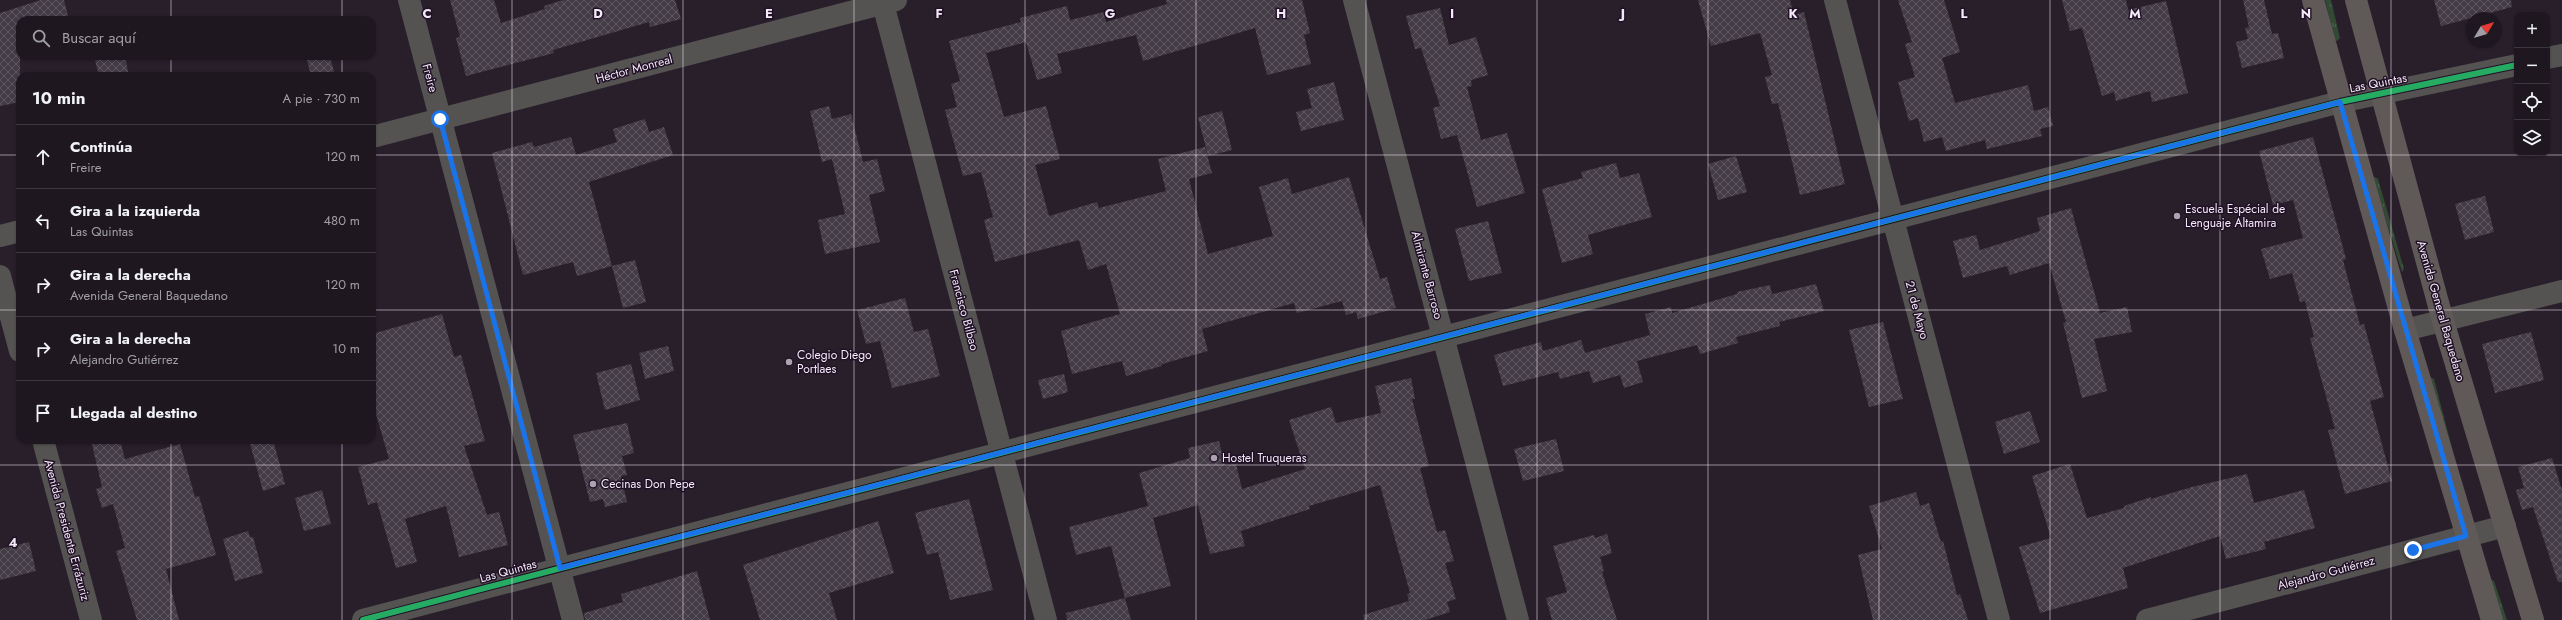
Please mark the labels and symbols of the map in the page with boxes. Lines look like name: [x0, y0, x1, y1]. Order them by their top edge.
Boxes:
text: C: [422, 4, 432, 23]
text: D: [593, 4, 603, 23]
text: E: [765, 4, 773, 23]
text: F: [935, 4, 943, 23]
text: G: [1105, 4, 1116, 23]
text: H: [1276, 4, 1286, 23]
text: I: [1450, 4, 1454, 23]
text: J: [1618, 4, 1625, 23]
text: K: [1788, 4, 1798, 23]
text: L: [1961, 4, 1968, 23]
text: M: [2129, 4, 2141, 23]
text: N: [2301, 4, 2311, 23]
north arrow: [2466, 12, 2502, 48]
street label: Héctor Monreal: [594, 50, 674, 88]
street label: Freire: [418, 62, 442, 94]
street label: Las Quintas: [2348, 69, 2408, 97]
route start: [431, 110, 449, 128]
place label: Escuela Espécial de Lenguaje Altamira: [2185, 200, 2285, 232]
marker: Escuela Espécial de Lenguaje Altamira: [2172, 211, 2182, 221]
street label: Almirante Barroso: [1407, 229, 1448, 321]
street label: Avenida General Baquedano: [2412, 238, 2470, 384]
street label: Francisco Bilbao: [945, 267, 984, 353]
street label: 21 de Mayo: [1901, 279, 1934, 342]
place label: Colegio Diego Portlaes: [797, 346, 872, 378]
marker: Colegio Diego Portlaes: [784, 357, 794, 367]
place label: Hostel Truqueras: [1222, 449, 1307, 467]
marker: Hostel Truqueras: [1209, 453, 1219, 463]
street label: Avenida Presidente Errázuriz: [39, 457, 95, 603]
place label: Cecinas Don Pepe: [601, 475, 695, 493]
marker: Cecinas Don Pepe: [588, 479, 598, 489]
text: 4: [8, 533, 18, 552]
route end: [2404, 541, 2422, 559]
street label: Alejandro Gutiérrez: [2275, 551, 2377, 595]
street label: Las Quintas: [478, 555, 539, 587]

